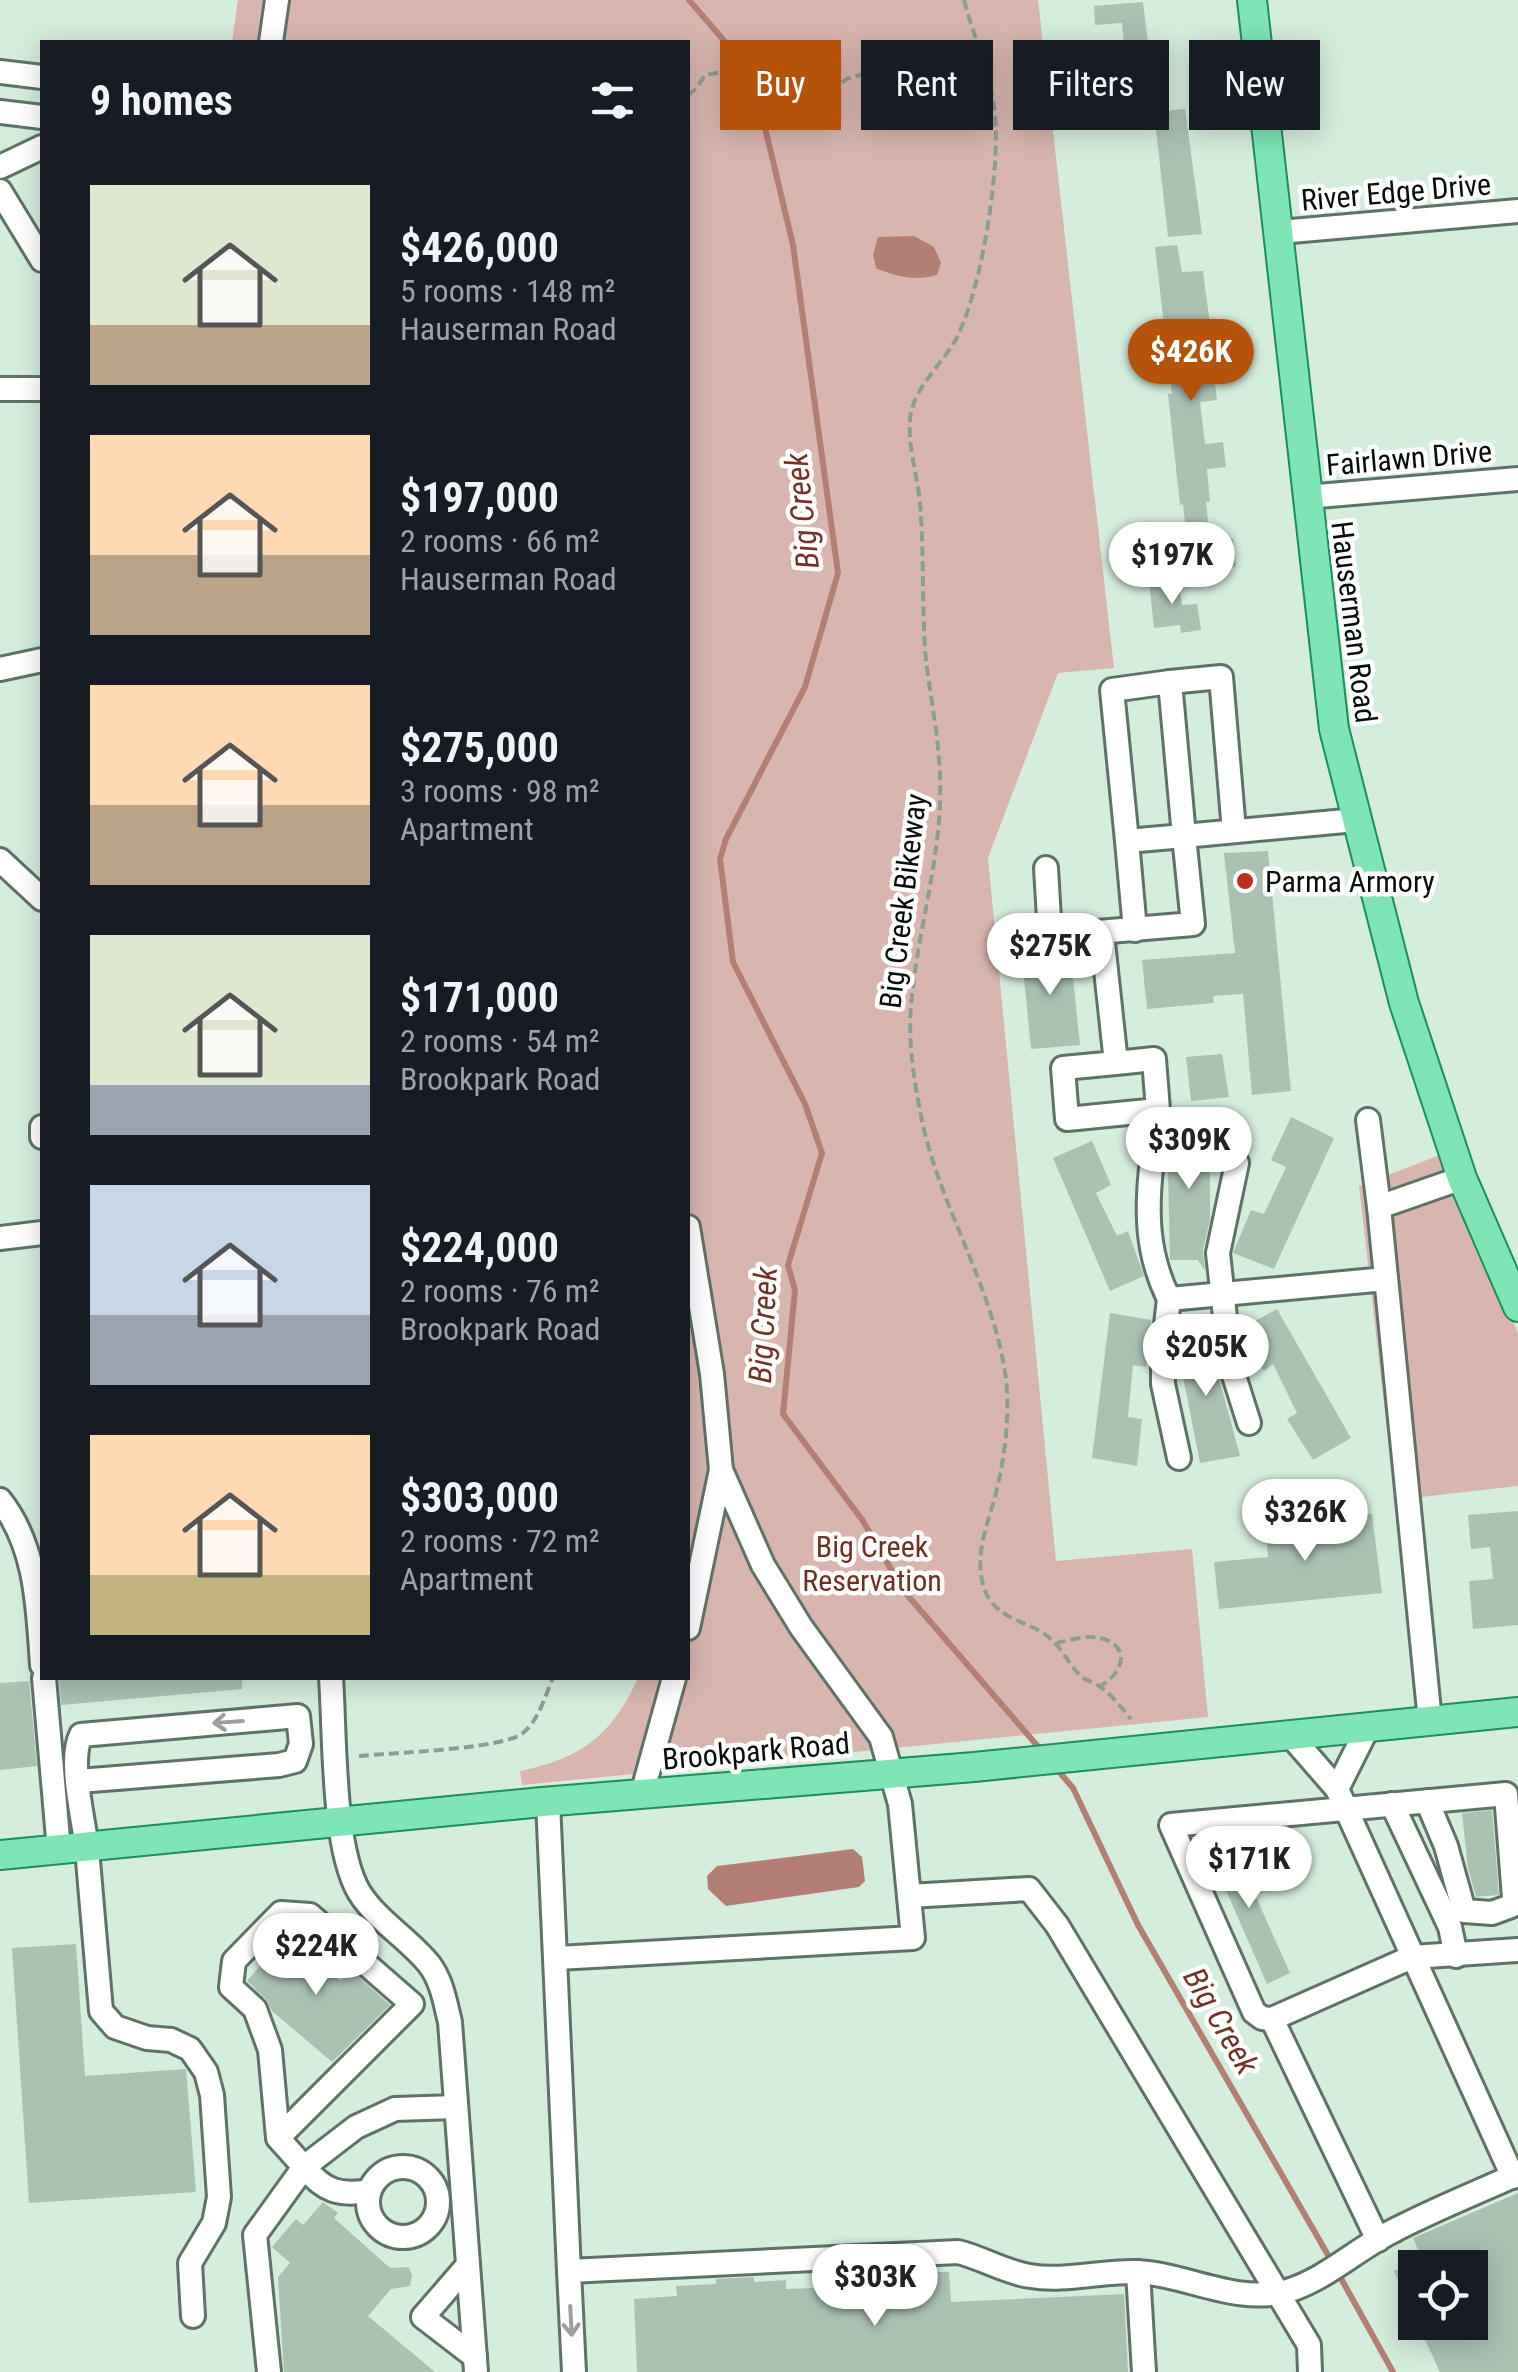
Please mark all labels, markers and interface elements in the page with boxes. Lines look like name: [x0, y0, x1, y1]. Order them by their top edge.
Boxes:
chip: Buy: [720, 40, 841, 130]
chip: Rent: [861, 40, 993, 130]
chip: Filters: [1013, 40, 1169, 130]
chip: New: [1189, 40, 1320, 130]
icon: filters: [585, 73, 640, 128]
text: 9 homes: [90, 76, 233, 125]
street label: River Edge Drive: [1300, 166, 1492, 218]
text: $426,000: [400, 223, 559, 272]
icon: home: [170, 225, 290, 345]
text: 5 rooms · 148 m²: [400, 272, 615, 310]
text: Hauserman Road: [400, 310, 617, 348]
pin: $426K: [1121, 319, 1261, 404]
text: $426K: [1150, 332, 1232, 370]
street label: Fairlawn Drive: [1325, 433, 1493, 483]
water label: Big Creek: [777, 450, 827, 571]
text: $197,000: [400, 473, 559, 522]
icon: home: [170, 475, 290, 595]
street label: Hauserman Road: [1324, 519, 1384, 725]
text: 2 rooms · 66 m²: [400, 522, 599, 560]
pin: $197K: [1102, 522, 1242, 607]
text: $197K: [1131, 535, 1213, 573]
text: Hauserman Road: [400, 560, 617, 598]
text: $275,000: [400, 723, 559, 772]
icon: home: [170, 725, 290, 845]
text: 3 rooms · 98 m²: [400, 772, 599, 810]
street label: Big Creek Bikeway: [872, 792, 934, 1010]
text: Apartment: [400, 810, 534, 848]
place label: Parma Armory: [1265, 864, 1435, 899]
marker: Parma Armory: [1234, 870, 1256, 892]
pin: $275K: [980, 913, 1120, 998]
text: $275K: [1009, 926, 1091, 964]
text: $171,000: [400, 973, 559, 1022]
icon: home: [170, 975, 290, 1095]
text: 2 rooms · 54 m²: [400, 1022, 599, 1060]
text: Brookpark Road: [400, 1060, 600, 1098]
pin: $309K: [1119, 1107, 1259, 1192]
text: $309K: [1148, 1120, 1230, 1158]
text: $224,000: [400, 1223, 559, 1272]
icon: home: [170, 1225, 290, 1345]
water label: Big Creek: [741, 1265, 785, 1384]
text: 2 rooms · 76 m²: [400, 1272, 599, 1310]
text: Brookpark Road: [400, 1310, 600, 1348]
pin: $205K: [1136, 1314, 1276, 1399]
text: $205K: [1165, 1327, 1247, 1365]
text: $303,000: [400, 1473, 559, 1522]
icon: home: [170, 1475, 290, 1595]
pin: $326K: [1235, 1479, 1375, 1564]
text: $326K: [1264, 1492, 1346, 1530]
text: 2 rooms · 72 m²: [400, 1522, 599, 1560]
park label: Big Creek Reservation: [802, 1529, 942, 1598]
text: Apartment: [400, 1560, 534, 1598]
one-way arrow: [213, 1712, 245, 1731]
street label: Brookpark Road: [661, 1725, 851, 1777]
pin: $171K: [1179, 1826, 1319, 1911]
text: $171K: [1208, 1839, 1290, 1877]
pin: $224K: [246, 1913, 386, 1998]
text: $224K: [275, 1926, 357, 1964]
water label: Big Creek: [1175, 1961, 1267, 2082]
pin: $303K: [805, 2244, 945, 2329]
map controls: [1398, 2250, 1488, 2340]
button: locate: [1398, 2250, 1488, 2340]
text: $303K: [834, 2257, 916, 2295]
one-way arrow: [562, 2305, 581, 2337]

